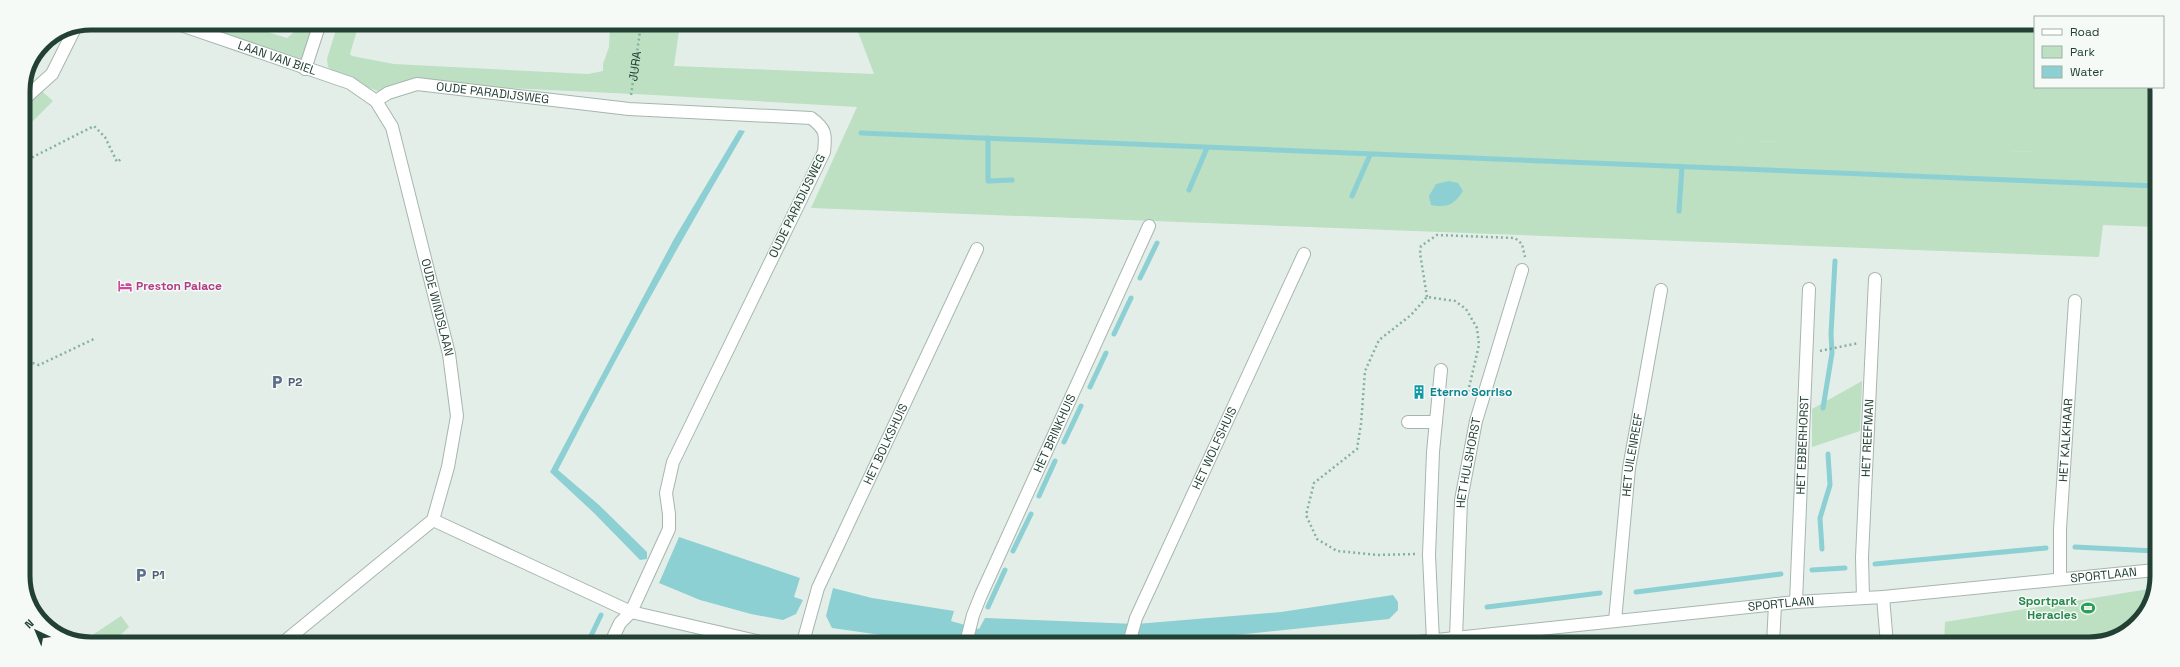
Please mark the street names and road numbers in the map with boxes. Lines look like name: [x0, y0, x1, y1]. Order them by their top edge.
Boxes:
street label: LAAN VAN BIEL: [236, 37, 319, 79]
street label: JURA: [625, 50, 645, 82]
street label: OUDE PARADIJSWEG: [435, 78, 550, 108]
street label: OUDE PARADIJSWEG: [765, 151, 829, 261]
street label: OUDE WINDSLAAN: [417, 257, 457, 358]
street label: HET BRINKHUIS: [1030, 392, 1079, 475]
street label: HET EBBERHORST: [1792, 395, 1813, 495]
street label: HET KALKHAAR: [2055, 398, 2077, 483]
street label: HET REEFMAN: [1858, 399, 1877, 477]
street label: HET BOLKSHUIS: [860, 401, 911, 487]
street label: HET WOLFSHUIS: [1188, 404, 1240, 492]
street label: HET UILENREEF: [1618, 411, 1647, 497]
street label: HET HULSHORST: [1453, 416, 1484, 508]
street label: SPORTLAAN: [2070, 564, 2138, 586]
street label: SPORTLAAN: [1747, 593, 1815, 615]

